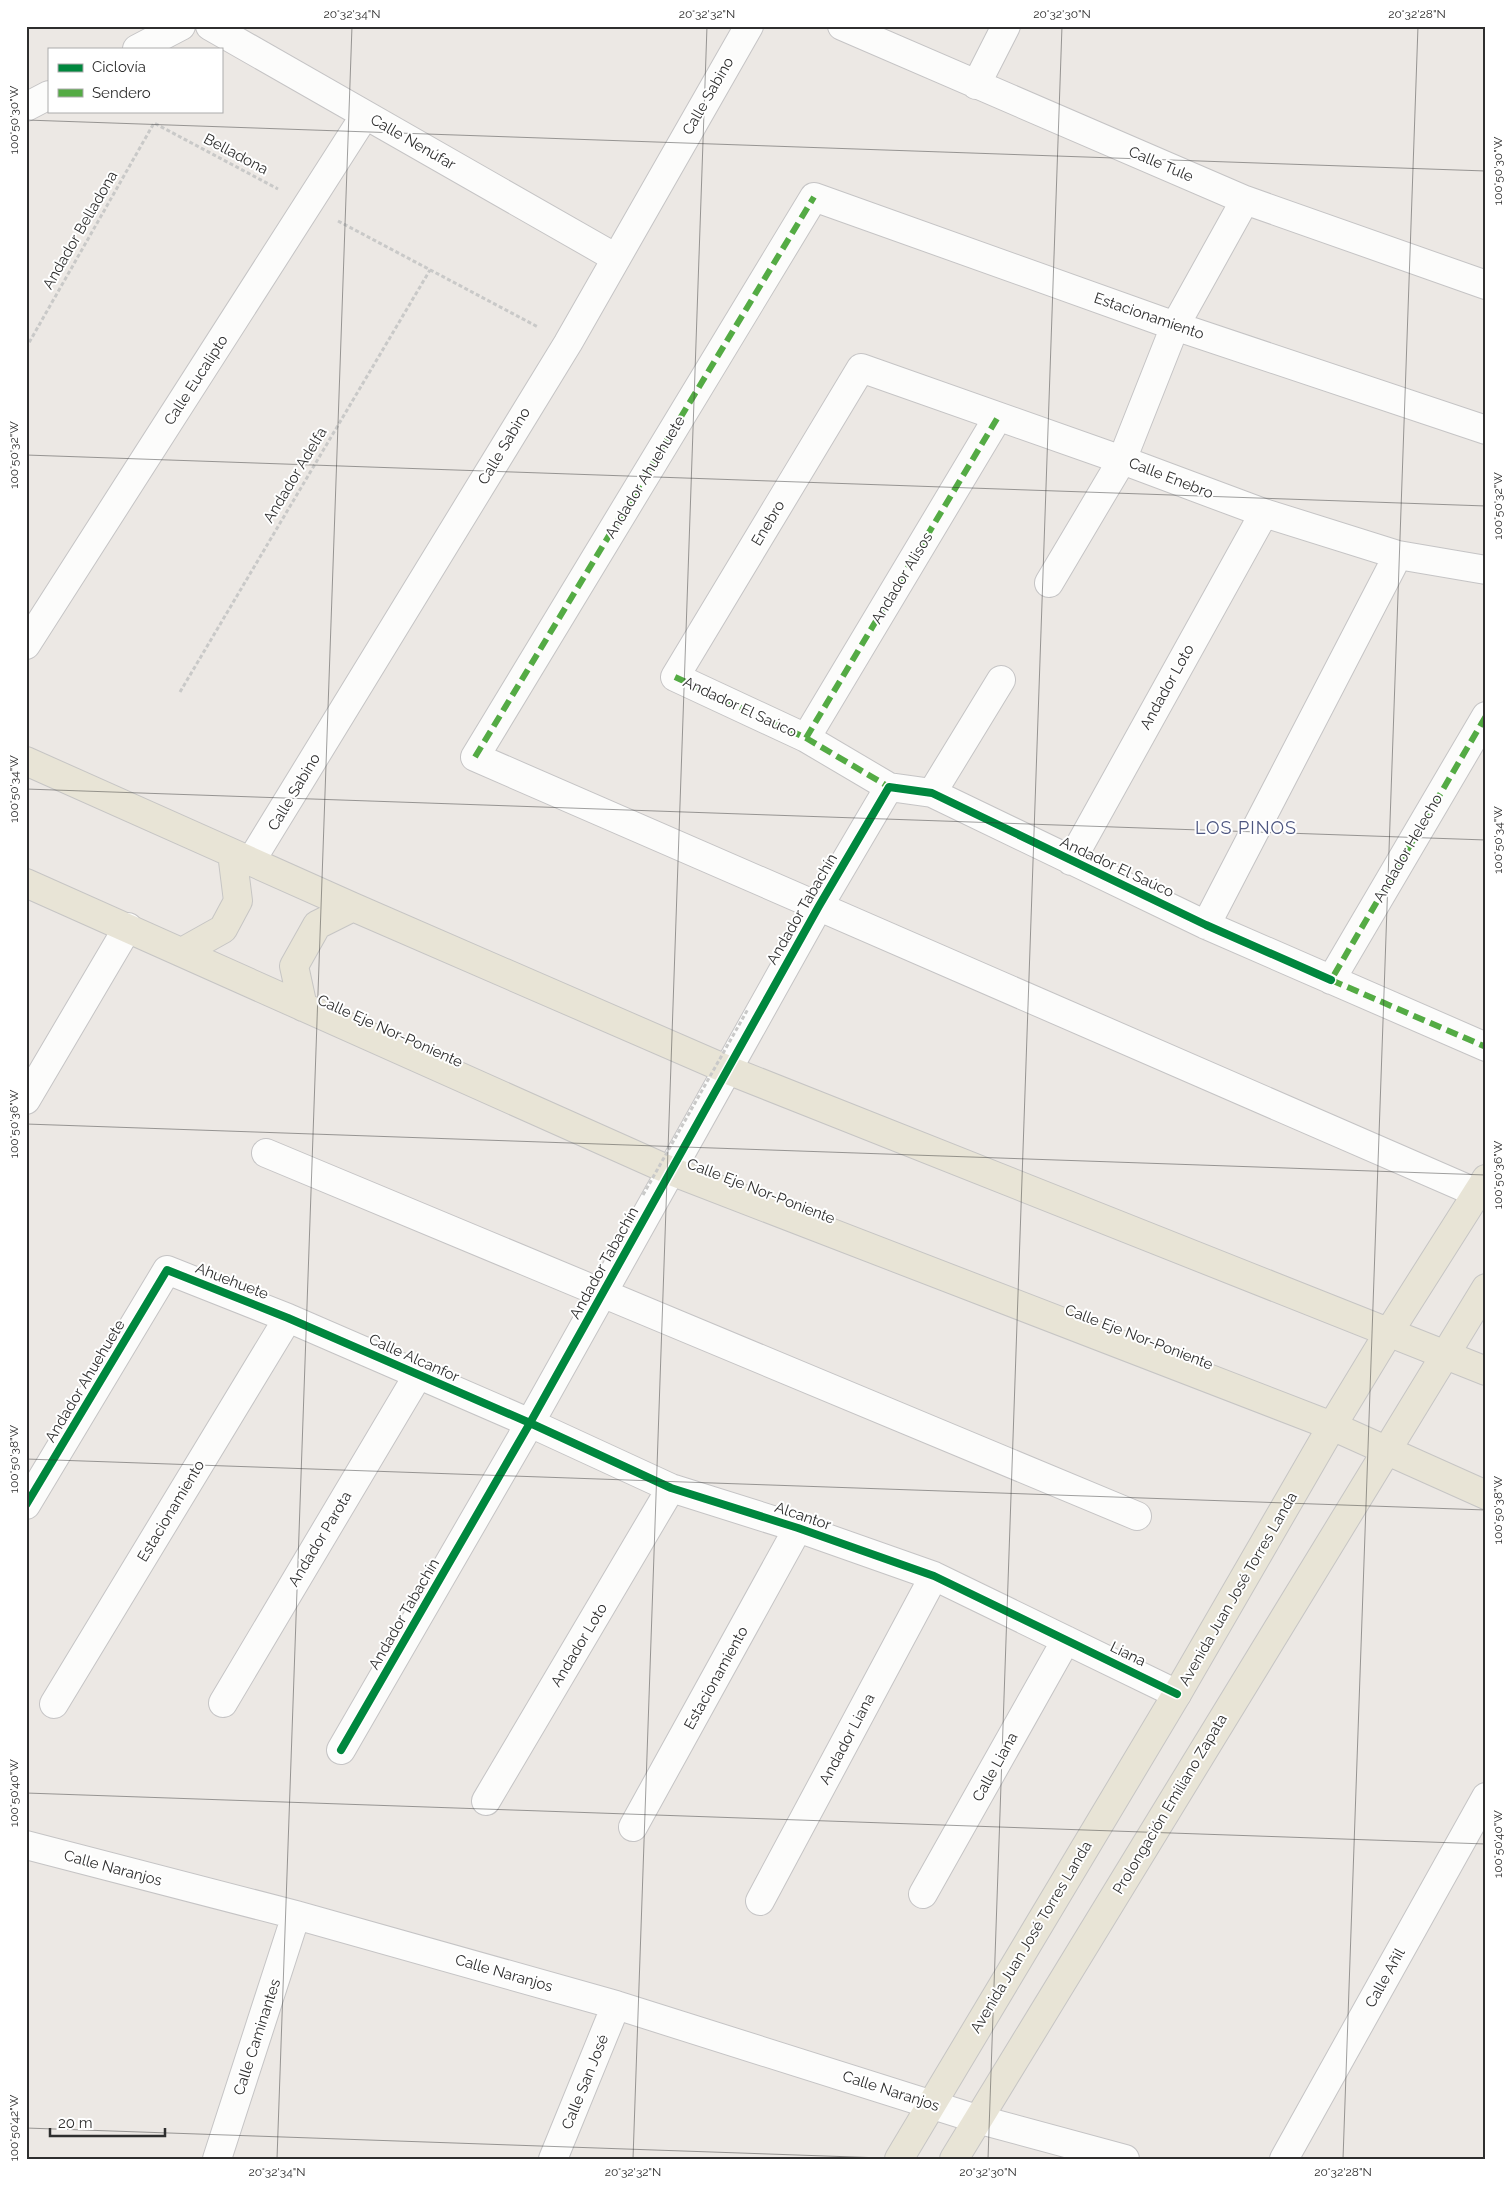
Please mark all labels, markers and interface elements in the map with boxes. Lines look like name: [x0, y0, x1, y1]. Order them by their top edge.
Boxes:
text: 20°32'34"N: [324, 7, 380, 21]
text: 20°32'32"N: [679, 7, 735, 21]
text: 20°32'30"N: [1033, 7, 1091, 21]
text: 20°32'28"N: [1388, 7, 1446, 21]
legend: [48, 48, 222, 112]
street label: Calle Sabino: [679, 54, 738, 138]
text: Ciclovía: [92, 58, 146, 76]
text: Sendero: [92, 84, 151, 102]
text: 100°50'30"W: [7, 85, 21, 154]
street label: Calle Nenúfar: [367, 110, 459, 174]
street label: Belladona: [201, 130, 271, 178]
text: 100°50'30"W: [1491, 136, 1505, 205]
street label: Calle Tule: [1126, 142, 1196, 186]
street label: Andador Belladona: [39, 168, 121, 292]
street label: Estacionamiento: [1092, 289, 1206, 343]
street label: Calle Eucalipto: [160, 331, 232, 428]
street label: Calle Sabino: [474, 404, 534, 488]
street label: Andador Ahuehuete: [601, 412, 689, 541]
text: 100°50'32"W: [7, 421, 21, 489]
street label: Andador Adelfa: [259, 424, 331, 526]
street label: Calle Enebro: [1126, 454, 1216, 502]
text: 100°50'32"W: [1491, 472, 1505, 540]
street label: Enebro: [747, 497, 789, 549]
street label: Andador Alisos: [868, 529, 936, 627]
street label: Andador Loto: [1136, 641, 1198, 733]
street label: Andador El Saúco: [680, 673, 800, 741]
street label: Calle Sabino: [264, 750, 324, 834]
text: 100°50'34"W: [7, 755, 21, 823]
street label: Andador Helecho: [1370, 791, 1446, 905]
text: 100°50'34"W: [1491, 806, 1505, 874]
district label: LOS PINOS: [1195, 817, 1297, 838]
street label: Andador El Saúco: [1057, 833, 1177, 901]
street label: Andador Tabachín: [763, 850, 841, 968]
street label: Calle Eje Nor-Poniente: [315, 991, 466, 1071]
text: 100°50'36"W: [7, 1089, 21, 1158]
text: 100°50'36"W: [1491, 1140, 1505, 1209]
street label: Calle Eje Nor-Poniente: [684, 1154, 838, 1228]
street label: Andador Tabachín: [566, 1204, 642, 1322]
street label: Ahuehuete: [193, 1259, 271, 1303]
street label: Calle Eje Nor-Poniente: [1062, 1300, 1216, 1374]
street label: Andador Ahuehuete: [41, 1316, 129, 1445]
street label: Calle Alcanfor: [366, 1330, 463, 1386]
text: 100°50'38"W: [7, 1424, 21, 1493]
street label: Estacionamiento: [134, 1457, 208, 1565]
text: 100°50'38"W: [1491, 1475, 1505, 1544]
street label: Andador Parota: [285, 1488, 355, 1590]
street label: Avenida Juan José Torres Landa: [1175, 1489, 1301, 1689]
street label: Alcantor: [772, 1498, 834, 1534]
street label: Andador Tabachín: [365, 1555, 443, 1673]
street label: Andador Loto: [547, 1600, 611, 1690]
street label: Estacionamiento: [680, 1623, 752, 1733]
street label: Liana: [1107, 1638, 1149, 1670]
street label: Andador Liana: [815, 1690, 879, 1788]
street label: Prolongación Emiliano Zapata: [1109, 1711, 1231, 1897]
street label: Calle Liana: [969, 1729, 1021, 1805]
text: 100°50'40"W: [7, 1759, 21, 1827]
text: 100°50'40"W: [1491, 1810, 1505, 1878]
street label: Avenida Juan José Torres Landa: [966, 1838, 1096, 2036]
street label: Calle Naranjos: [62, 1846, 164, 1890]
street label: Calle Añil: [1361, 1944, 1409, 2011]
street label: Calle Naranjos: [453, 1950, 555, 1996]
street label: Calle Caminantes: [230, 1977, 284, 2097]
street label: Calle San José: [558, 2032, 612, 2132]
street label: Calle Naranjos: [840, 2067, 942, 2115]
text: 100°50'42"W: [7, 2094, 21, 2161]
scale bar: [50, 2105, 165, 2137]
text: 20 m: [58, 2114, 93, 2132]
text: 20°32'34"N: [249, 2165, 305, 2179]
text: 20°32'32"N: [605, 2165, 661, 2179]
text: 20°32'30"N: [959, 2165, 1017, 2179]
text: 20°32'28"N: [1314, 2165, 1372, 2179]

